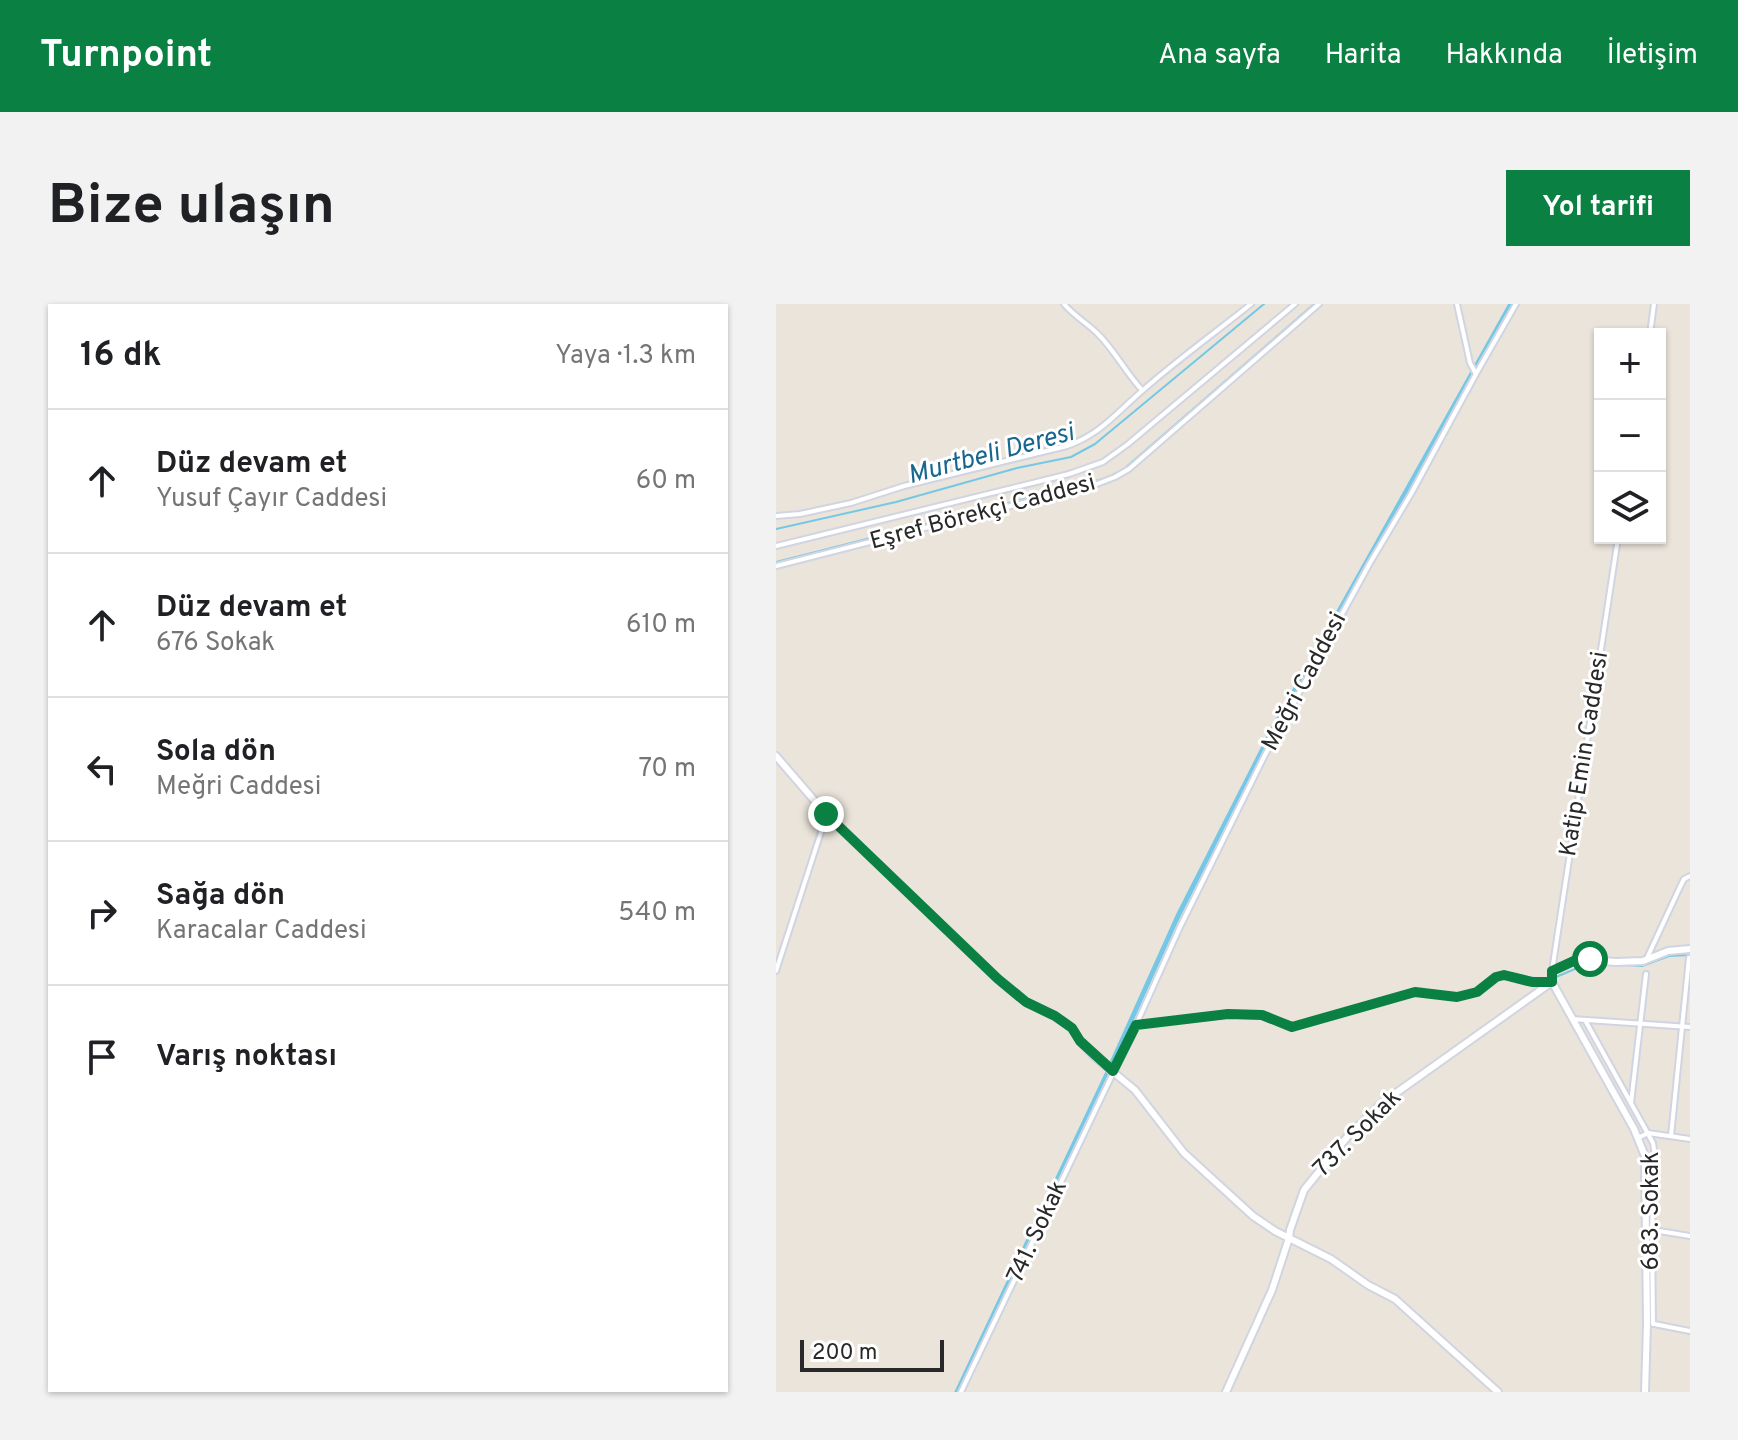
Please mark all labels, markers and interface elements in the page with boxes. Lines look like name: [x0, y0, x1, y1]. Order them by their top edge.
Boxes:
text: Turnpoint: [40, 32, 212, 81]
text: Ana sayfa: [1158, 38, 1281, 74]
text: Harita: [1325, 38, 1401, 74]
text: Hakkında: [1445, 38, 1563, 74]
text: İletişim: [1607, 38, 1698, 74]
button: Yol tarifi: [1506, 170, 1690, 246]
text: Bize ulaşın: [48, 173, 335, 243]
map controls: [1594, 328, 1666, 544]
button: +: [1594, 328, 1666, 400]
text: 16 dk: [80, 335, 162, 378]
text: Yaya · 1.3 km: [555, 340, 696, 373]
button: −: [1594, 400, 1666, 472]
water label: Murtbeli Deresi: [904, 417, 1079, 493]
text: Düz devam et: [156, 446, 347, 483]
icon: ahead: [80, 459, 124, 503]
text: 60 m: [636, 465, 696, 498]
street label: Eşref Börekçi Caddesi: [867, 468, 1099, 558]
button: layers: [1594, 472, 1666, 544]
text: Yusuf Çayır Caddesi: [156, 483, 387, 516]
text: Düz devam et: [156, 590, 347, 627]
icon: ahead: [80, 603, 124, 647]
street label: Meğri Caddesi: [1256, 608, 1354, 756]
text: 610 m: [626, 609, 696, 642]
text: 676 Sokak: [156, 627, 275, 660]
street label: Katip Emin Caddesi: [1554, 649, 1616, 859]
text: Sola dön: [156, 734, 276, 771]
icon: left: [80, 747, 124, 791]
text: 70 m: [638, 753, 696, 786]
text: Meğri Caddesi: [156, 771, 321, 804]
route end: [808, 796, 844, 832]
text: Sağa dön: [156, 878, 285, 915]
icon: right: [80, 891, 124, 935]
text: 540 m: [618, 897, 696, 930]
text: Karacalar Caddesi: [156, 915, 367, 948]
route start: [1572, 941, 1608, 977]
icon: arrive: [80, 1035, 124, 1079]
text: Varış noktası: [156, 1039, 337, 1076]
street label: 737. Sokak: [1308, 1084, 1408, 1184]
street label: 683. Sokak: [1637, 1151, 1667, 1271]
street label: 741. Sokak: [1001, 1176, 1075, 1288]
scale bar: [800, 1336, 944, 1372]
text: 200 m: [812, 1340, 877, 1367]

